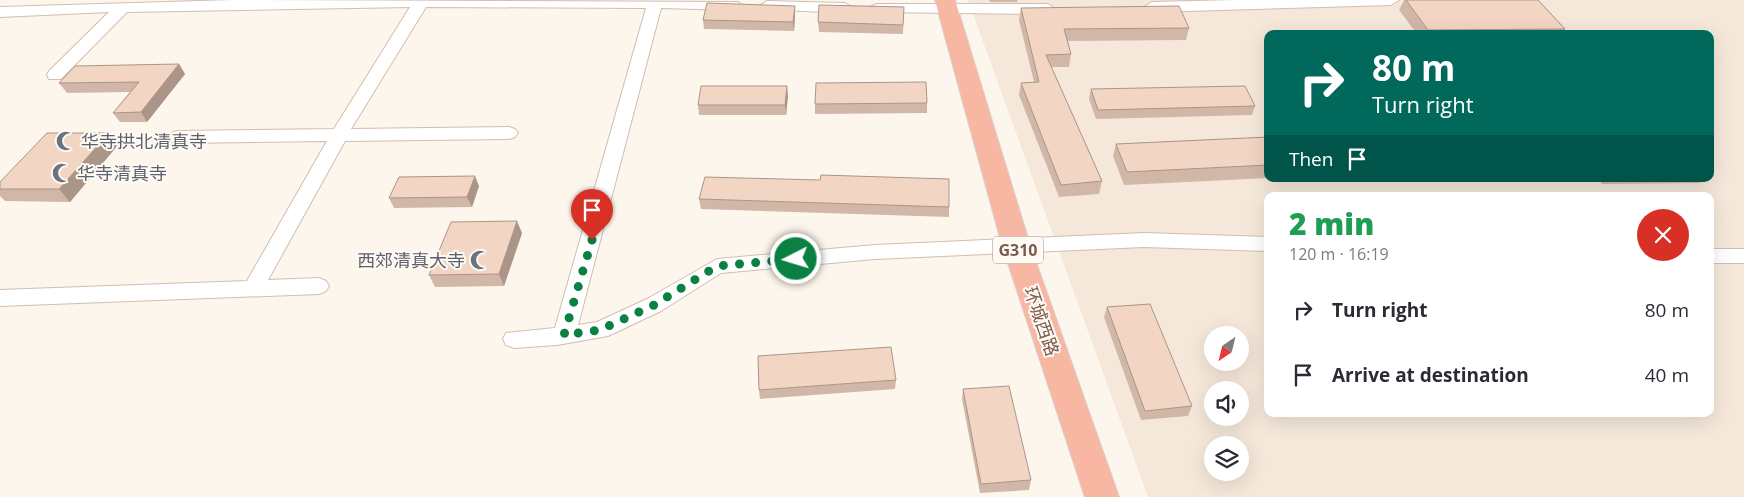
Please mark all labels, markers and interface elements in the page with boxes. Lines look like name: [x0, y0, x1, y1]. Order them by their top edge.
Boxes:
text: 80 m: [1372, 44, 1455, 91]
icon: right: [1289, 50, 1354, 115]
text: Turn right: [1372, 89, 1474, 119]
place label: 华寺拱北清真寺: [81, 129, 207, 153]
mosque icon: 华寺拱北清真寺: [55, 130, 77, 152]
icon: arrive: [1343, 145, 1371, 173]
text: Then: [1289, 146, 1333, 172]
place label: 华寺清真寺: [77, 161, 167, 185]
mosque icon: 华寺清真寺: [51, 162, 73, 184]
pin: [571, 189, 613, 240]
icon: arrive: [578, 196, 606, 224]
text: 2 min: [1289, 203, 1374, 244]
button: close: [1637, 209, 1689, 261]
position arrow: [769, 232, 821, 284]
road number: G310: [993, 236, 1043, 264]
text: 120 m · 16:19: [1289, 243, 1389, 265]
place label: 西郊清真大寺: [357, 248, 465, 272]
mosque icon: 西郊清真大寺: [469, 249, 491, 271]
street label: 环城西路: [1019, 283, 1065, 359]
icon: right: [1289, 296, 1317, 324]
text: Turn right: [1332, 297, 1427, 323]
text: 80 m: [1645, 297, 1689, 323]
north arrow: [1204, 326, 1249, 371]
map controls: [1204, 326, 1249, 481]
icon: arrive: [1289, 361, 1317, 389]
text: Arrive at destination: [1332, 362, 1529, 388]
text: 40 m: [1645, 362, 1689, 388]
button: sound: [1204, 381, 1249, 426]
button: layers: [1204, 436, 1249, 481]

